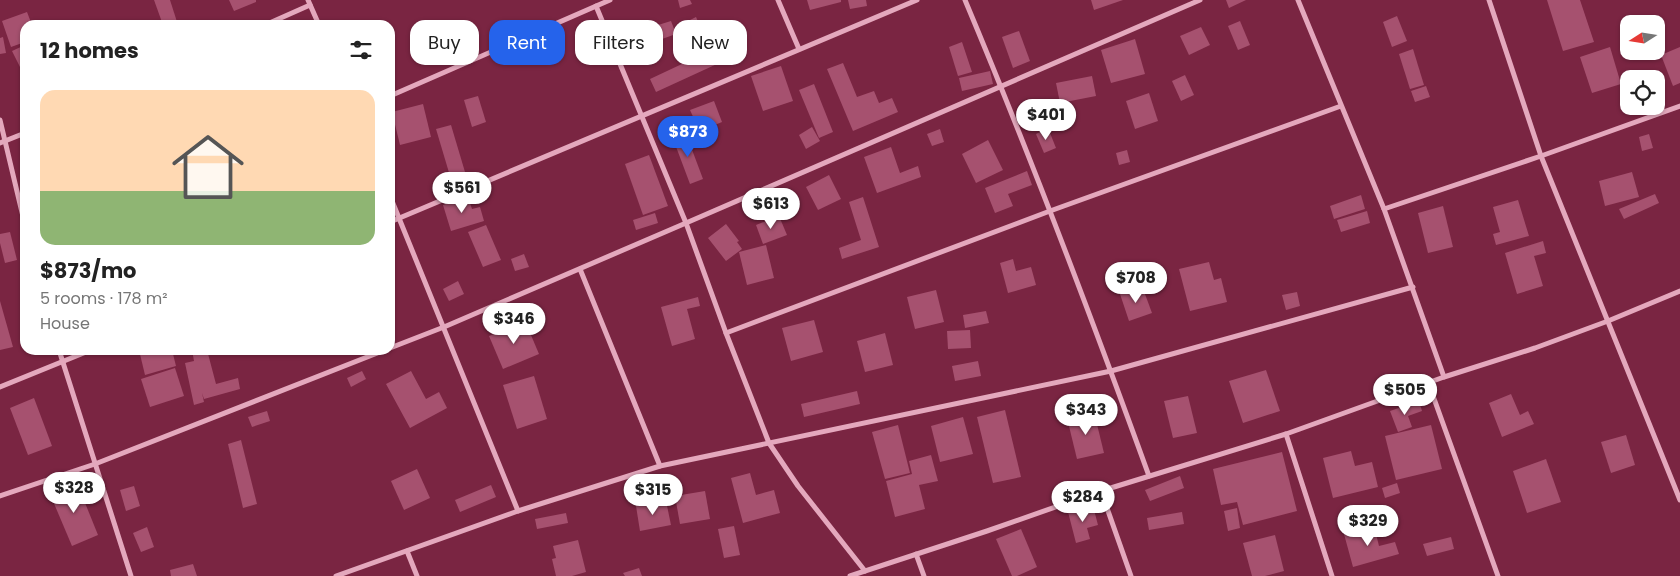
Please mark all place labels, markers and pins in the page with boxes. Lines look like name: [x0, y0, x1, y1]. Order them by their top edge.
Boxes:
pin: $401: [1016, 98, 1076, 141]
pin: $873: [658, 116, 718, 158]
pin: $561: [432, 172, 492, 214]
pin: $613: [741, 188, 801, 230]
pin: $708: [1106, 262, 1166, 304]
pin: $346: [484, 302, 544, 345]
pin: $505: [1375, 374, 1435, 416]
pin: $343: [1056, 394, 1116, 436]
pin: $328: [44, 472, 104, 514]
pin: $315: [623, 474, 683, 516]
pin: $284: [1053, 480, 1113, 523]
pin: $329: [1338, 504, 1398, 547]

